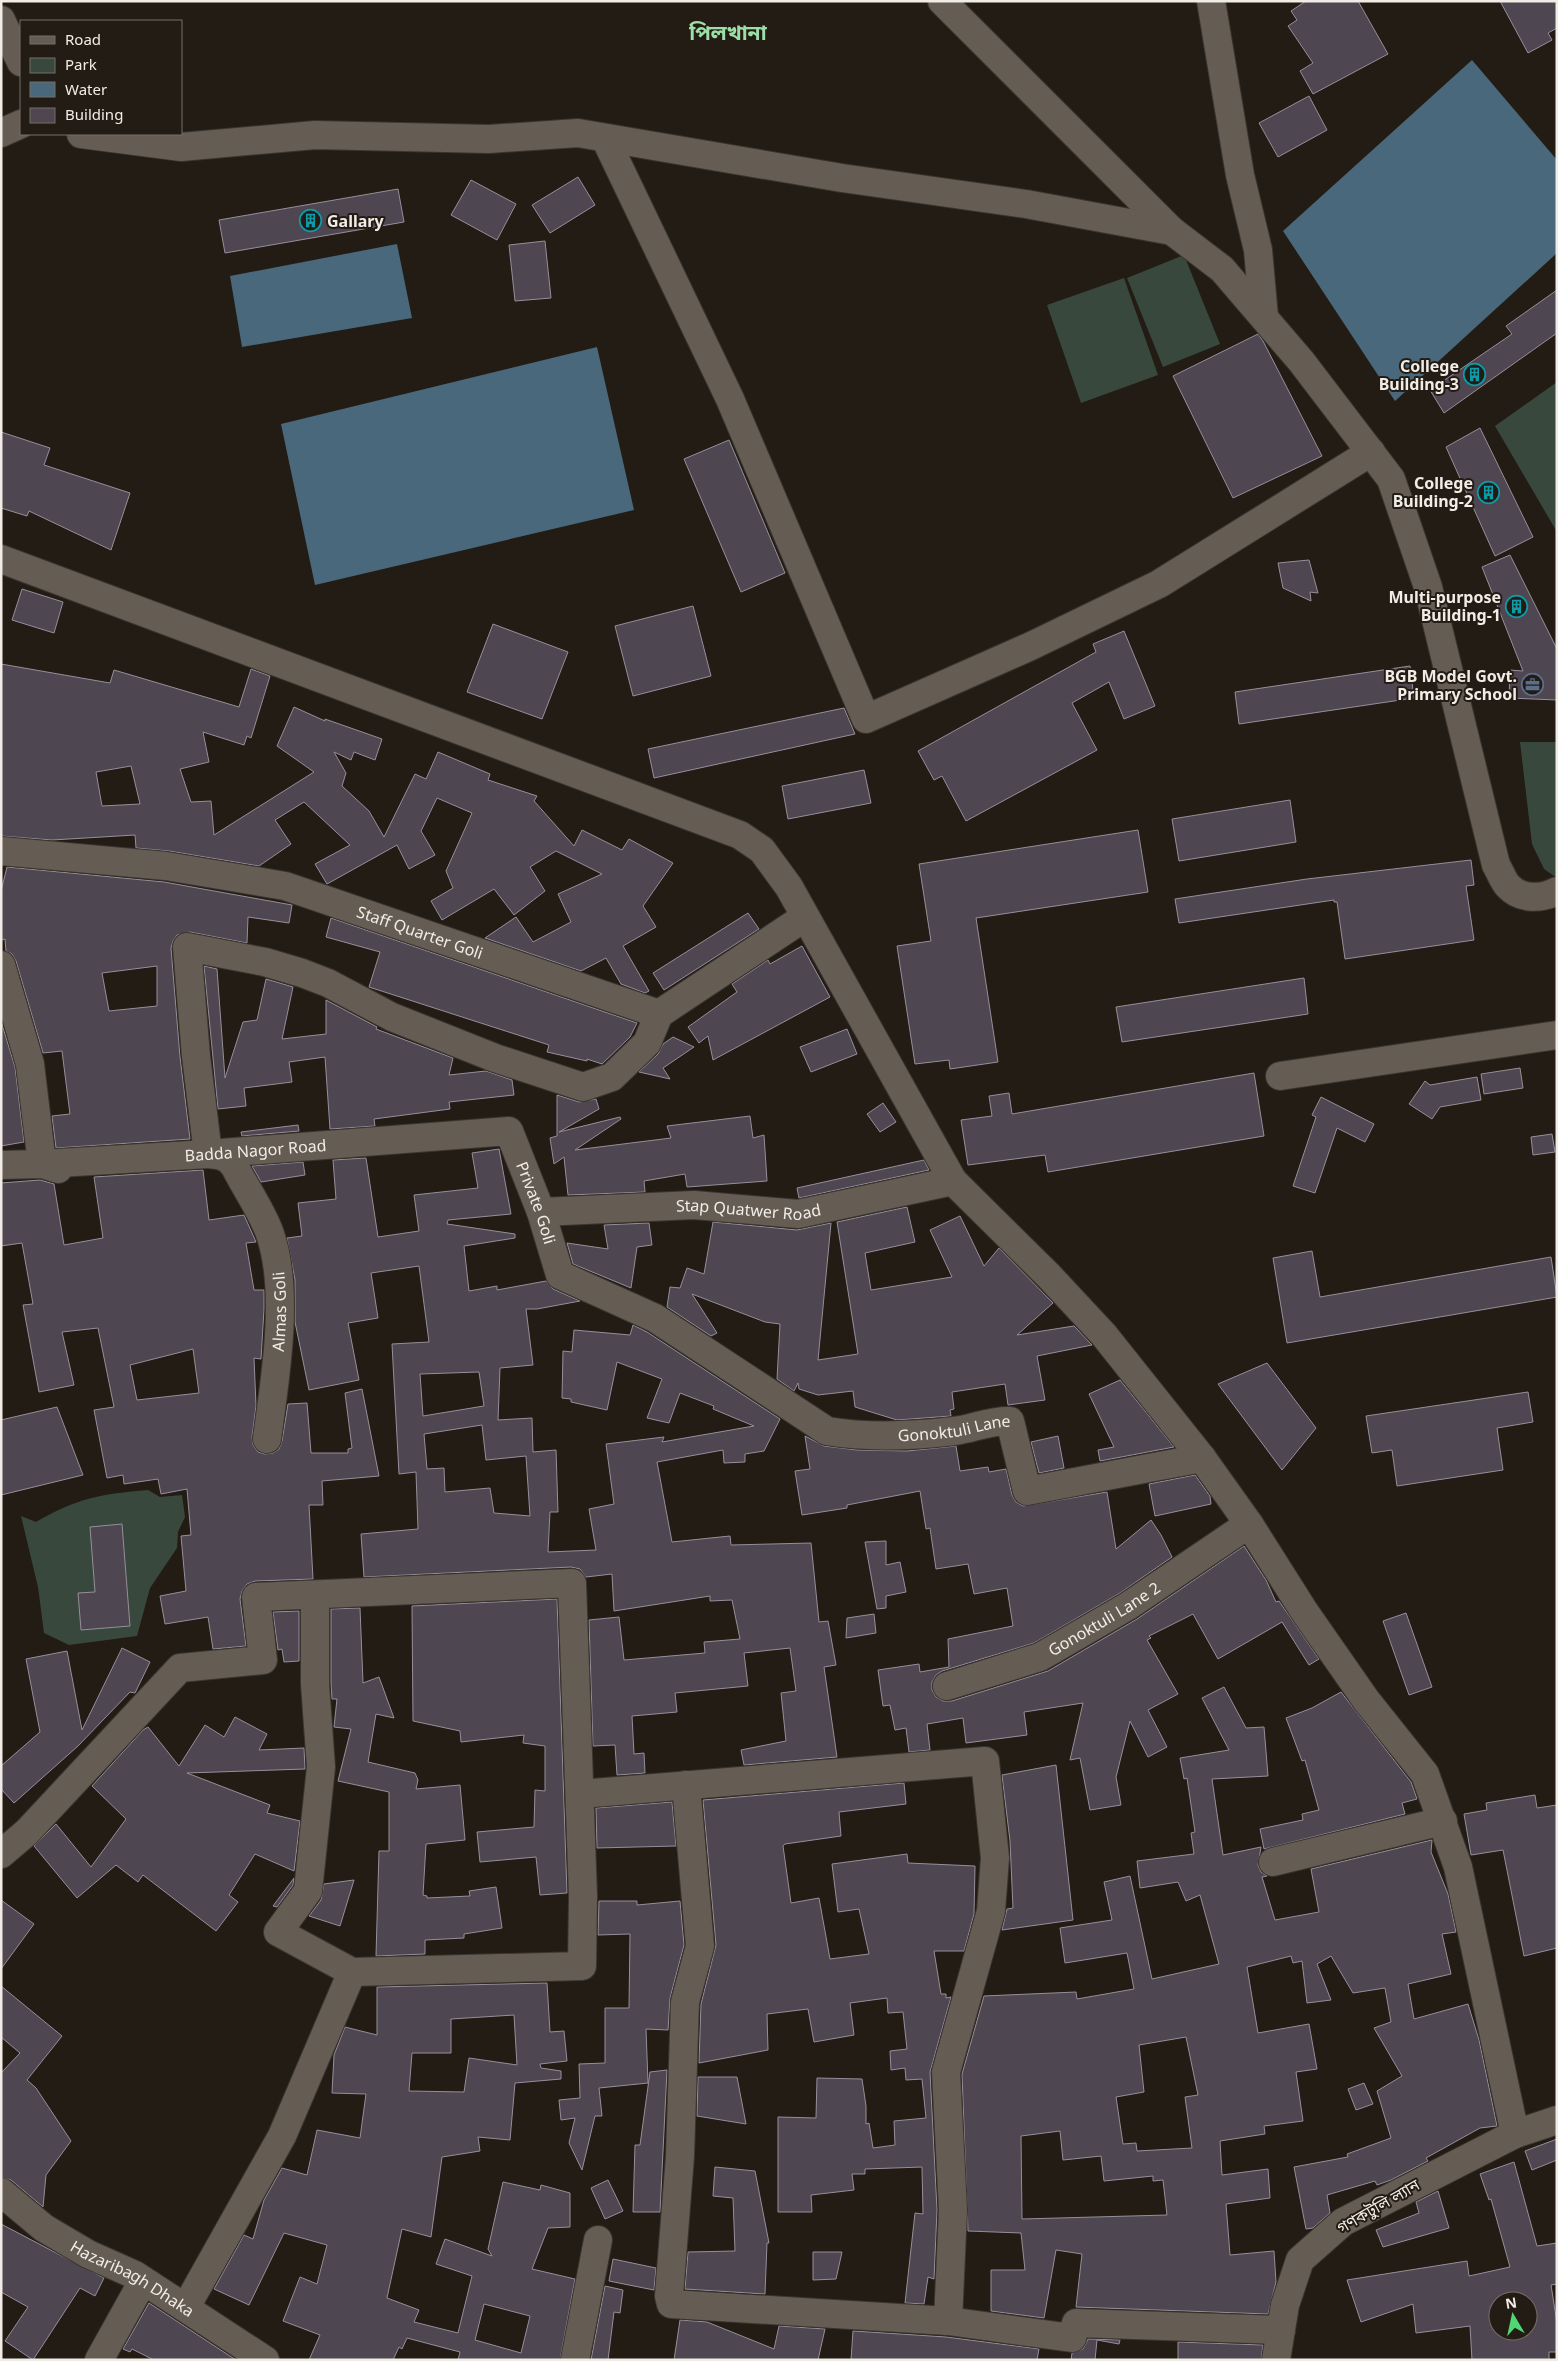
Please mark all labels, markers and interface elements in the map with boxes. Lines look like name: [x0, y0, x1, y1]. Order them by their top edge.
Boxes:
district label: পিলখানা: [688, 18, 768, 46]
legend: [20, 20, 182, 135]
text: Road: [65, 29, 101, 49]
text: Park: [65, 54, 97, 74]
text: Water: [65, 79, 107, 99]
text: Building: [65, 104, 123, 124]
building icon: Gallary: [299, 209, 323, 233]
place label: Gallary: [327, 210, 384, 232]
place label: College Building-3: [1379, 355, 1459, 395]
building icon: College Building-3: [1463, 363, 1487, 387]
place label: College Building-2: [1393, 472, 1473, 512]
building icon: College Building-2: [1477, 480, 1501, 504]
place label: Multi-purpose Building-1: [1389, 586, 1501, 626]
building icon: Multi-purpose Building-1: [1505, 594, 1529, 618]
place label: BGB Model Govt. Primary School: [1384, 665, 1517, 705]
office icon: BGB Model Govt. Primary School: [1521, 673, 1545, 697]
street label: Staff Quarter Goli: [354, 900, 486, 964]
street label: Badda Nagor Road: [184, 1134, 327, 1166]
street label: Private Goli: [511, 1158, 561, 1247]
street label: Stap Quatwer Road: [676, 1194, 823, 1225]
street label: Almas Goli: [267, 1271, 291, 1352]
street label: Gonoktuli Lane: [897, 1410, 1011, 1446]
street label: Gonoktuli Lane 2: [1044, 1576, 1164, 1661]
street label: গণকটুলি ল্যান: [1333, 2173, 1424, 2239]
street label: Hazaribagh Dhaka: [66, 2235, 199, 2322]
north arrow: [1488, 2291, 1538, 2341]
text: N: [1504, 2292, 1518, 2313]

